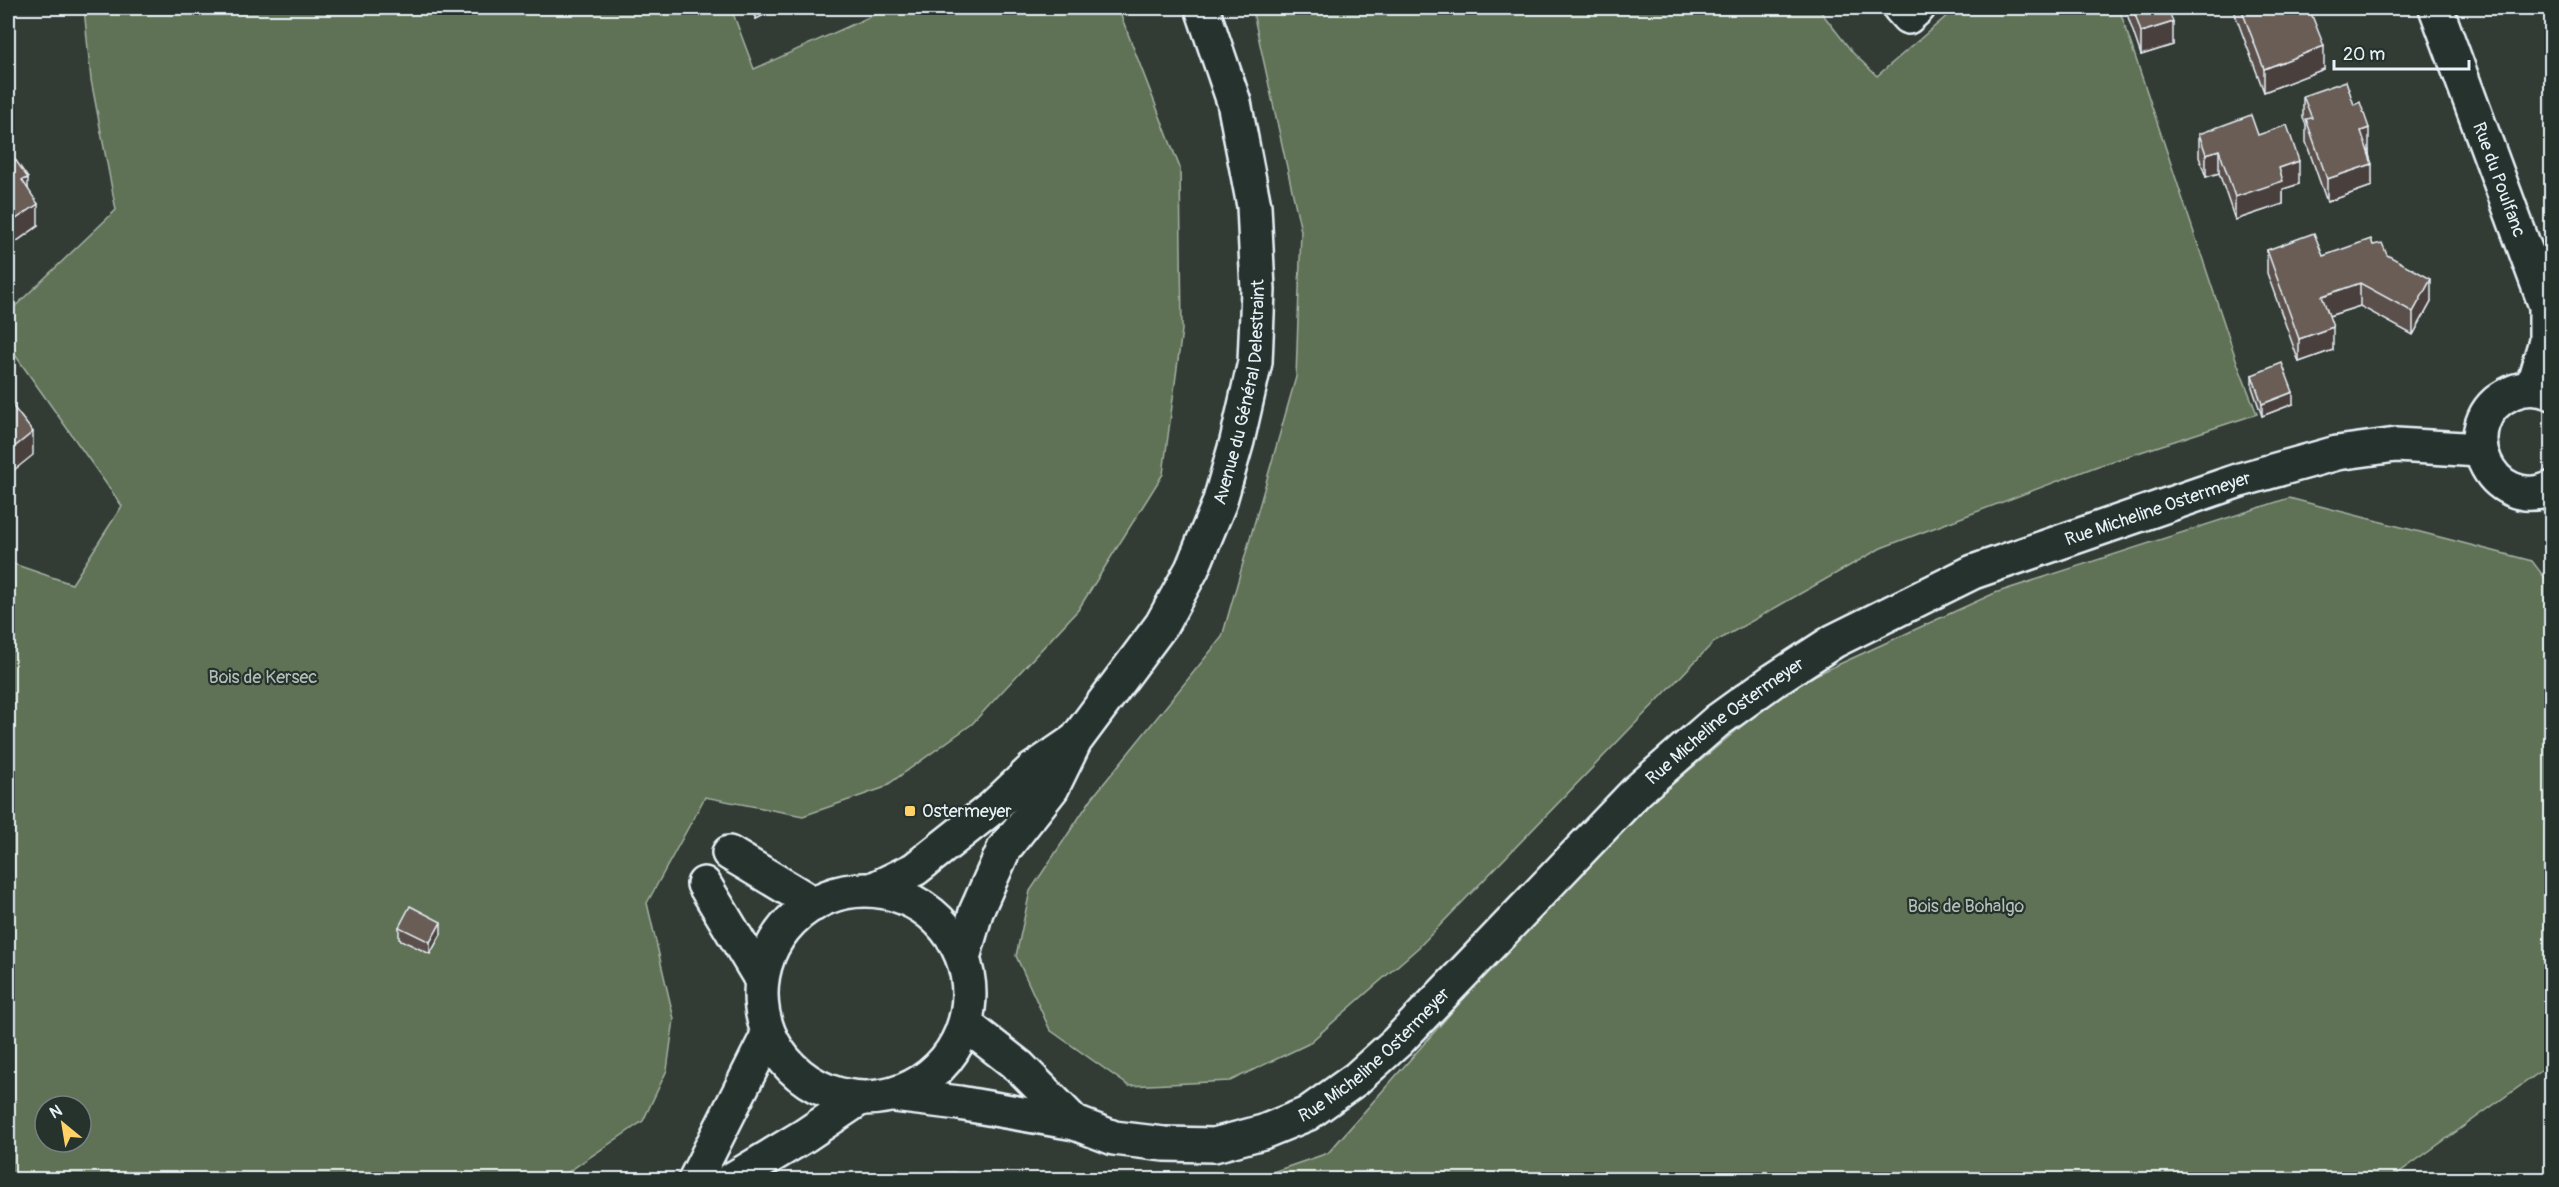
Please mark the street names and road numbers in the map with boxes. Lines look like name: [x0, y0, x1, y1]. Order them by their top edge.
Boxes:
street label: Rue du Poulfanc: [2468, 119, 2531, 240]
street label: Avenue du Général Delestraint: [1208, 278, 1270, 507]
street label: Rue Micheline Ostermeyer: [2062, 466, 2254, 551]
street label: Rue Micheline Ostermeyer: [1641, 652, 1809, 790]
street label: Rue Micheline Ostermeyer: [1295, 982, 1455, 1128]

